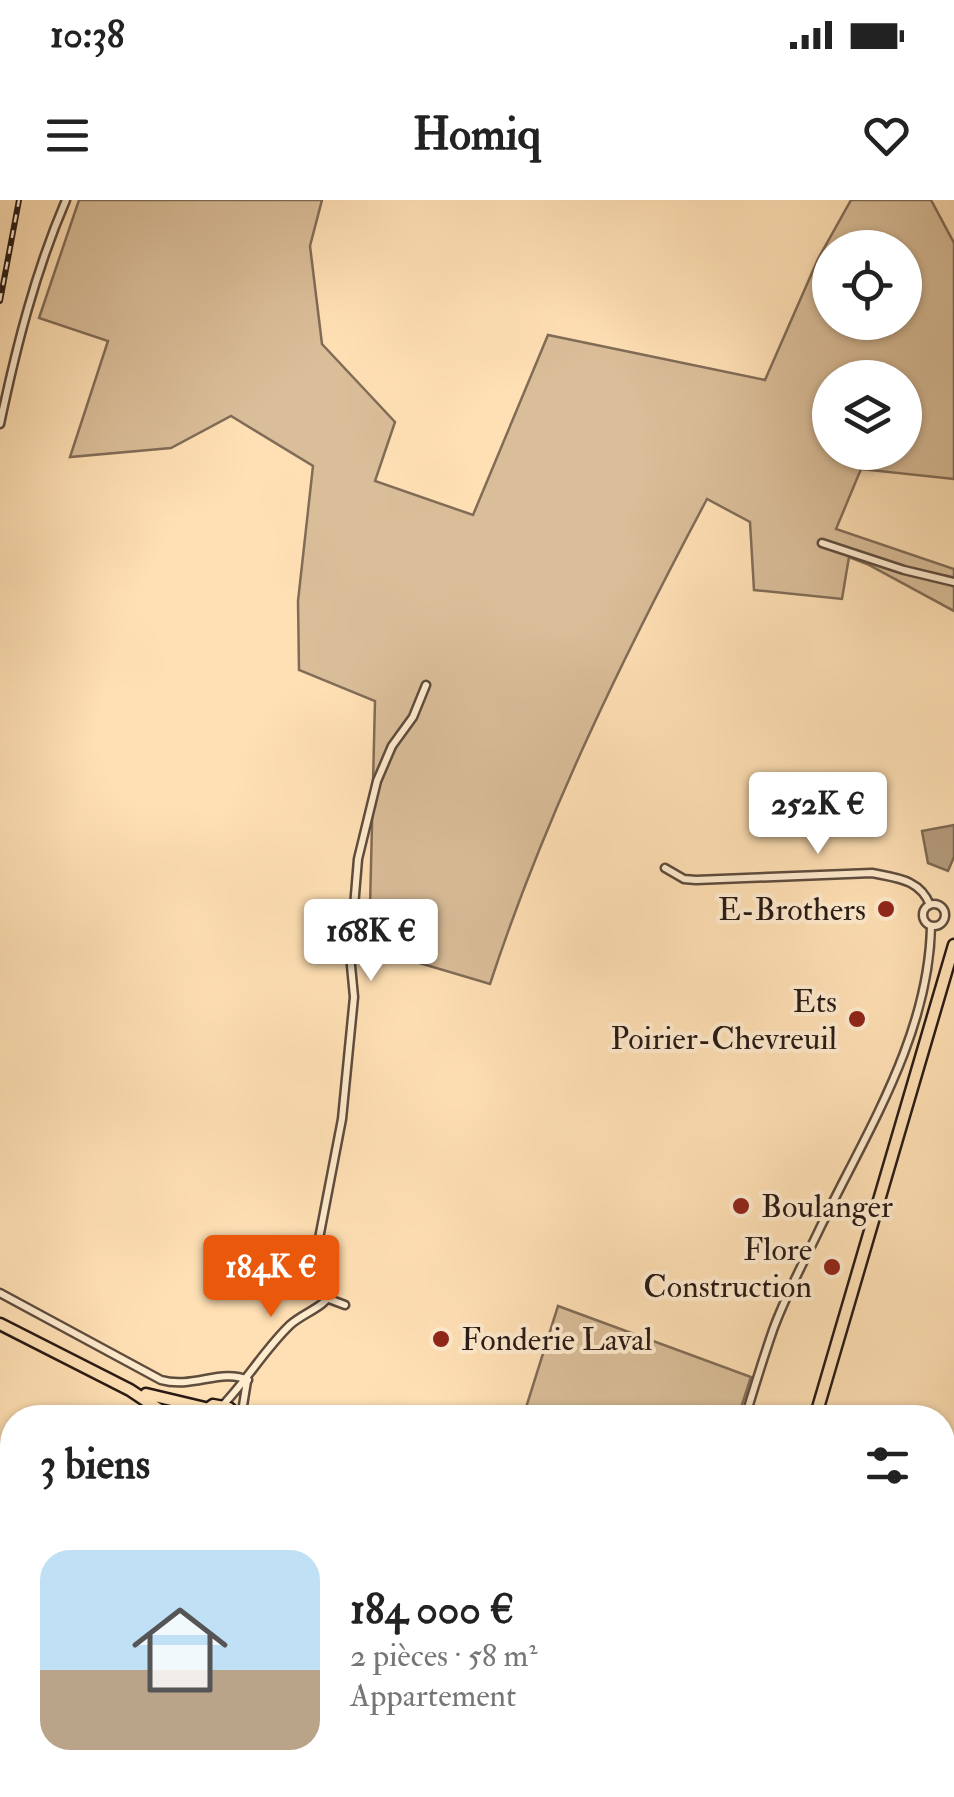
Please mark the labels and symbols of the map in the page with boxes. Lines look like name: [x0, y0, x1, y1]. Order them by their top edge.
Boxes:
pin: 252K €: [737, 772, 899, 857]
place label: E-Brothers: [718, 890, 866, 930]
marker: E-Brothers: [875, 898, 897, 920]
pin: 168K €: [290, 899, 452, 984]
place label: Ets Poirier-Chevreuil: [610, 982, 837, 1059]
marker: Ets Poirier-Chevreuil: [846, 1008, 868, 1030]
place label: Boulanger: [761, 1187, 893, 1227]
marker: Boulanger: [730, 1195, 752, 1217]
place label: Flore Construction: [643, 1230, 812, 1307]
pin: 184K €: [190, 1235, 352, 1320]
marker: Flore Construction: [821, 1256, 843, 1278]
place label: Fonderie Laval: [461, 1320, 653, 1360]
marker: Fonderie Laval: [430, 1328, 452, 1350]

